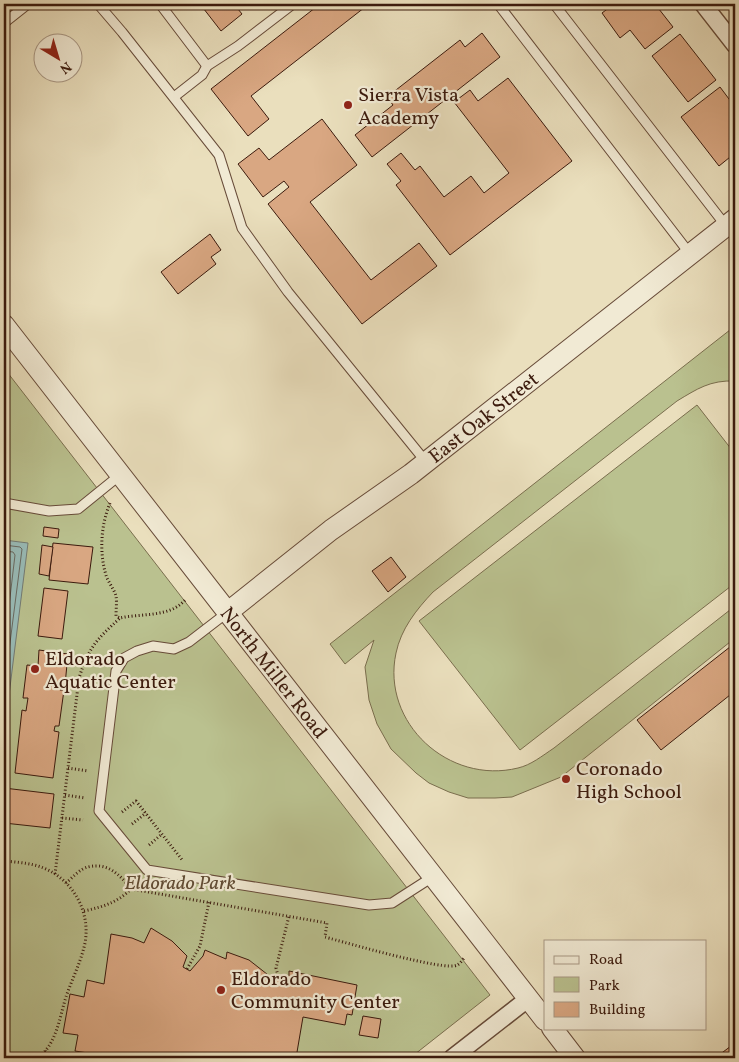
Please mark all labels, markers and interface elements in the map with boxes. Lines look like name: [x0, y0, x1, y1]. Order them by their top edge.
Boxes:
north arrow: [32, 32, 82, 82]
text: N: [55, 56, 75, 78]
place label: Sierra Vista Academy: [358, 82, 459, 133]
marker: Sierra Vista Academy: [342, 99, 354, 111]
street label: East Oak Street: [423, 367, 545, 471]
street label: North Miller Road: [212, 602, 333, 745]
place label: Eldorado Aquatic Center: [45, 646, 176, 697]
marker: Eldorado Aquatic Center: [29, 663, 41, 675]
place label: Coronado High School: [576, 756, 682, 807]
marker: Coronado High School: [560, 773, 572, 785]
park label: Eldorado Park: [124, 870, 236, 898]
legend: [544, 940, 706, 1030]
text: Road: [589, 950, 623, 971]
place label: Eldorado Community Center: [231, 966, 400, 1017]
text: Park: [589, 976, 620, 997]
marker: Eldorado Community Center: [215, 984, 227, 996]
text: Building: [589, 1000, 646, 1021]

